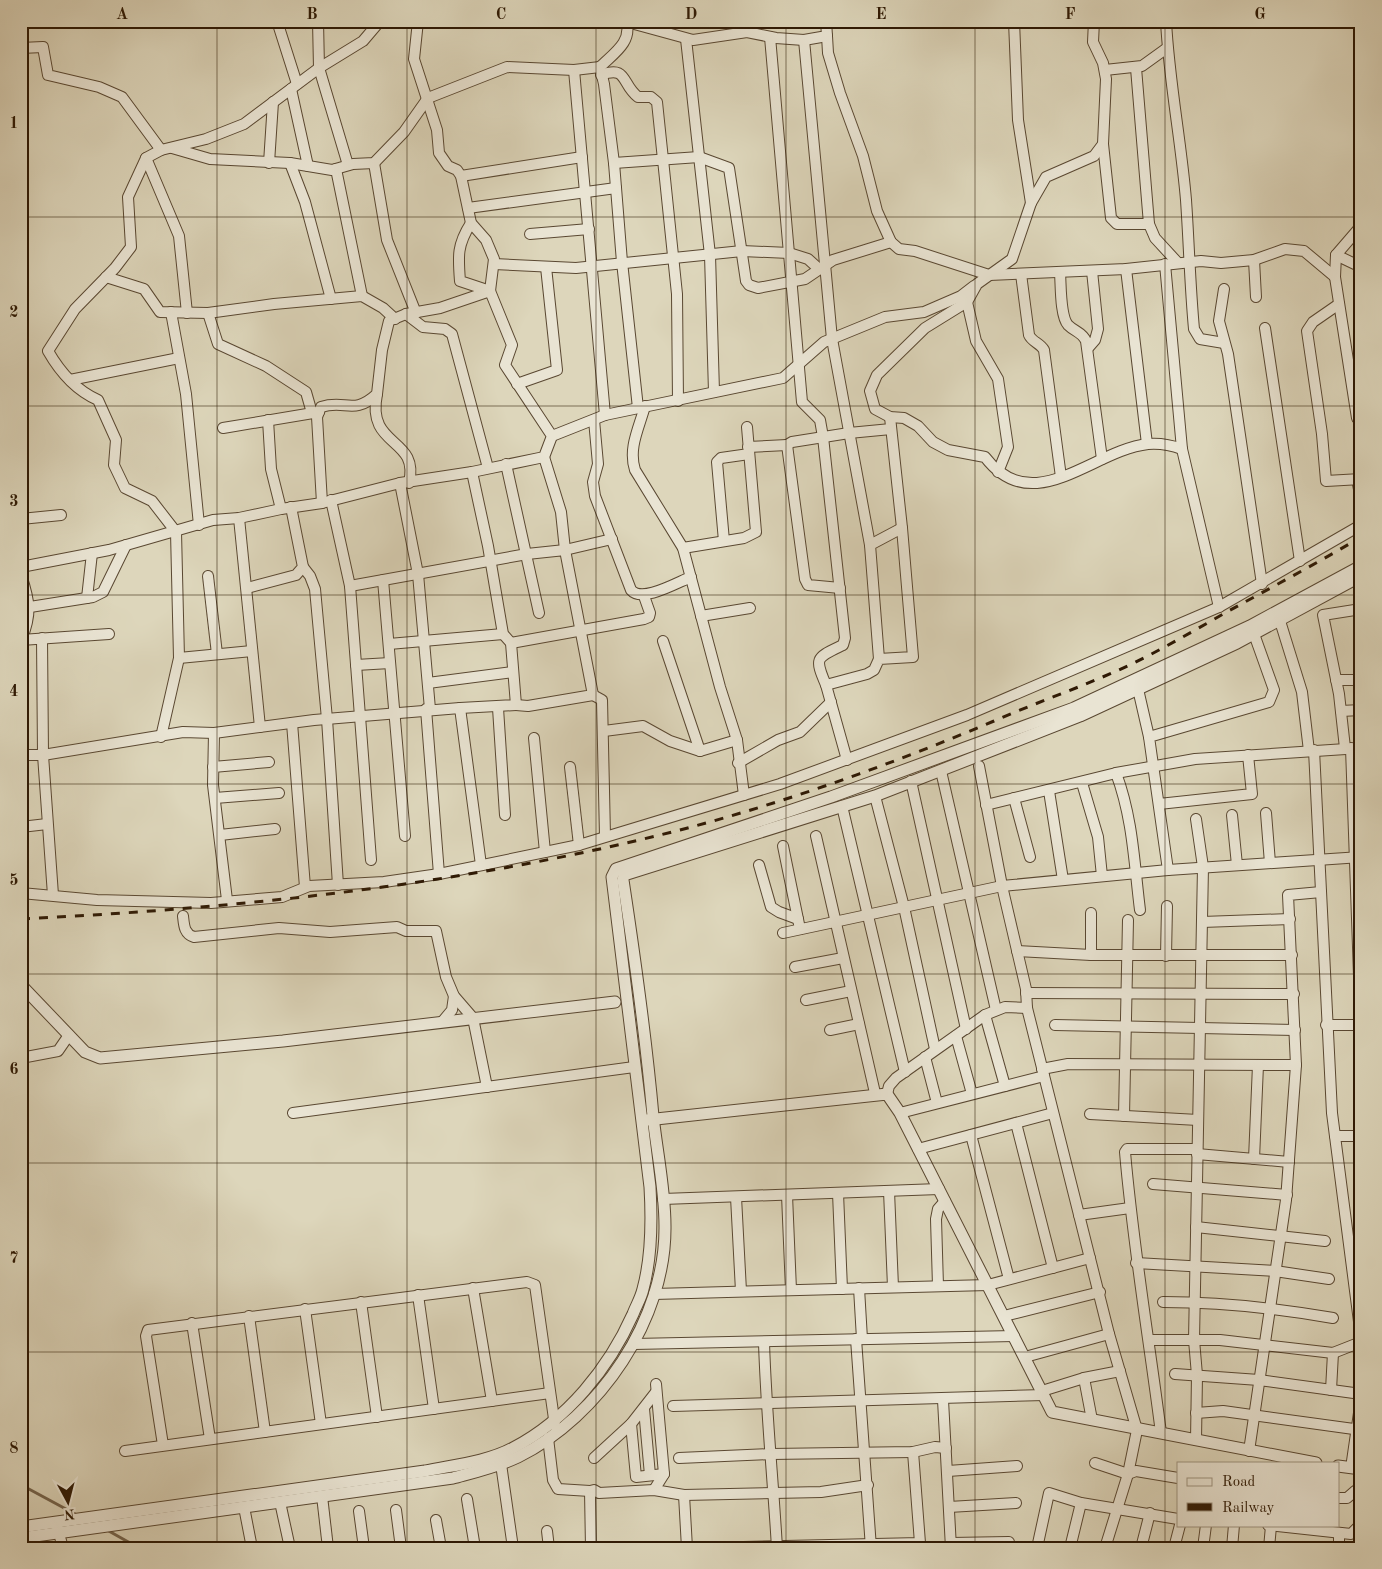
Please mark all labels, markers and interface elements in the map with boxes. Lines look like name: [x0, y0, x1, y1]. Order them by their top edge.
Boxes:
text: A: [116, 7, 128, 23]
text: B: [306, 7, 318, 23]
text: C: [496, 7, 506, 23]
text: D: [685, 7, 697, 23]
text: E: [875, 7, 887, 23]
text: F: [1065, 7, 1076, 23]
text: G: [1254, 7, 1266, 23]
text: 1: [9, 116, 19, 132]
text: 2: [9, 305, 19, 321]
text: 3: [9, 494, 19, 510]
text: 4: [9, 684, 19, 700]
text: 5: [9, 873, 19, 889]
text: 6: [9, 1062, 19, 1078]
text: 7: [9, 1251, 19, 1267]
text: 8: [9, 1441, 19, 1457]
legend: [1177, 1462, 1340, 1526]
text: Road: [1222, 1475, 1256, 1490]
north arrow: [42, 1476, 92, 1526]
text: Railway: [1222, 1501, 1275, 1516]
text: N: [63, 1506, 76, 1522]

